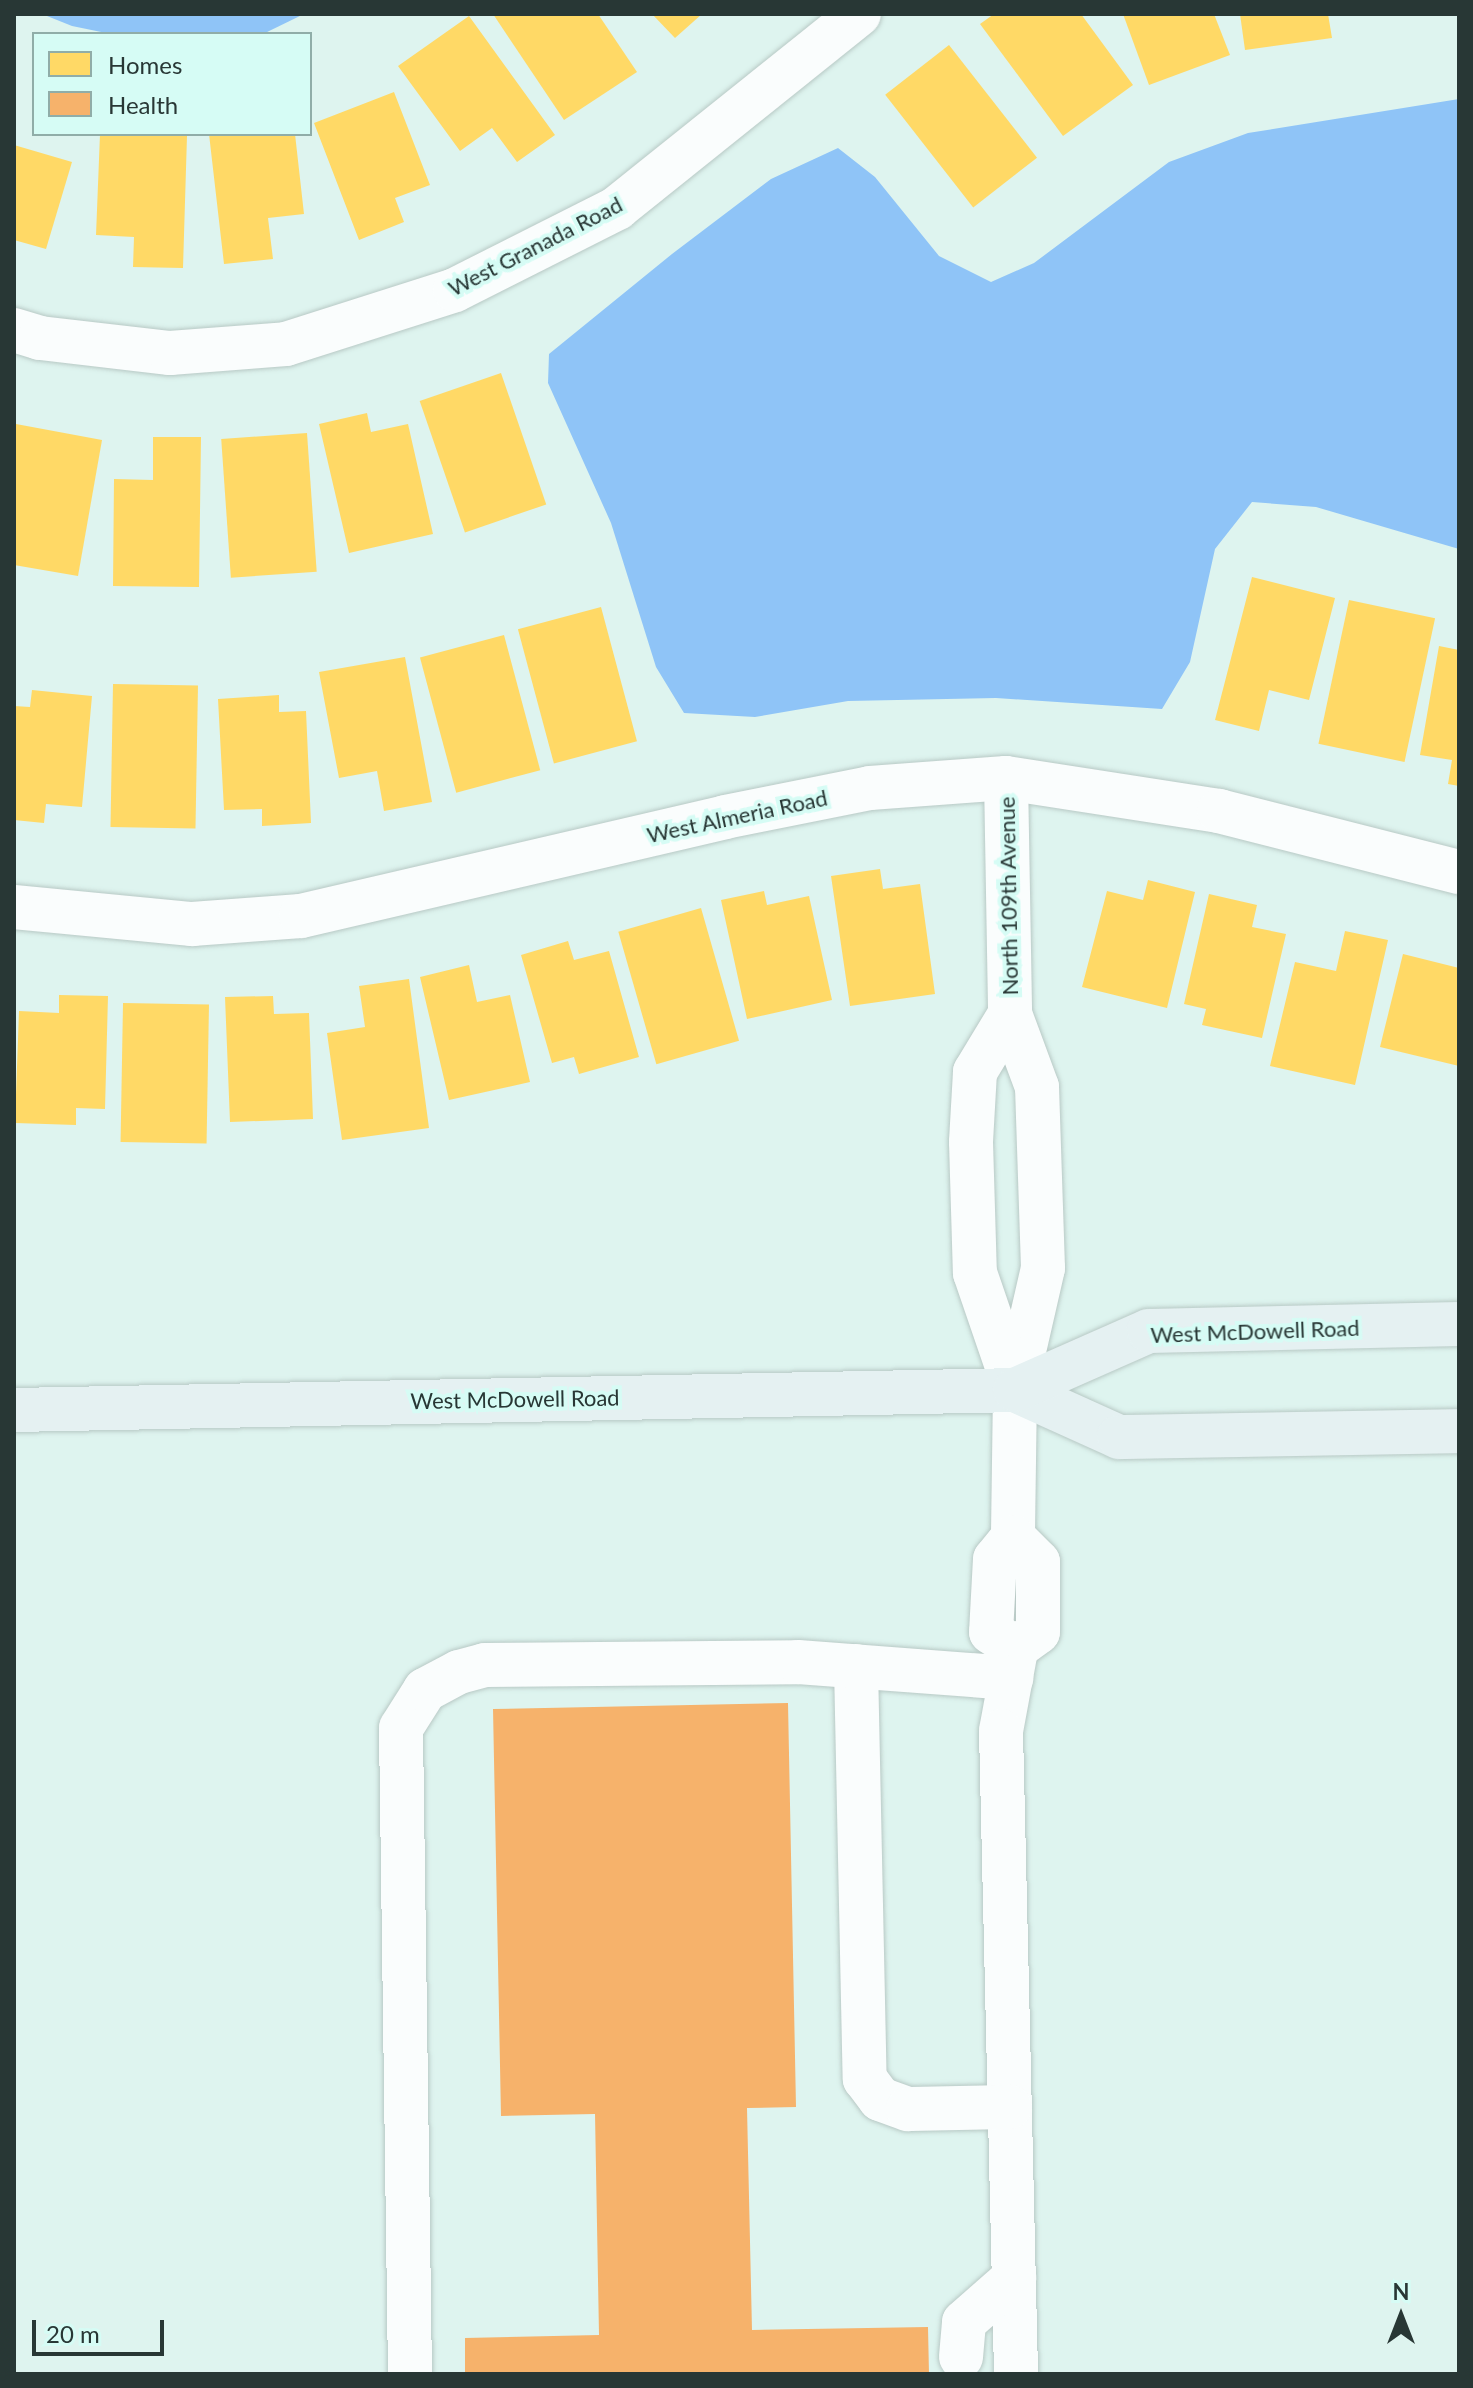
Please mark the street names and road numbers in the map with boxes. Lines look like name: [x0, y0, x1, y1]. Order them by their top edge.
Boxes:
street label: West Granada Road: [444, 191, 626, 301]
street label: West Almeria Road: [644, 784, 830, 848]
street label: North 109th Avenue: [993, 796, 1023, 996]
street label: West McDowell Road: [1150, 1314, 1360, 1348]
street label: West McDowell Road: [410, 1384, 620, 1414]

